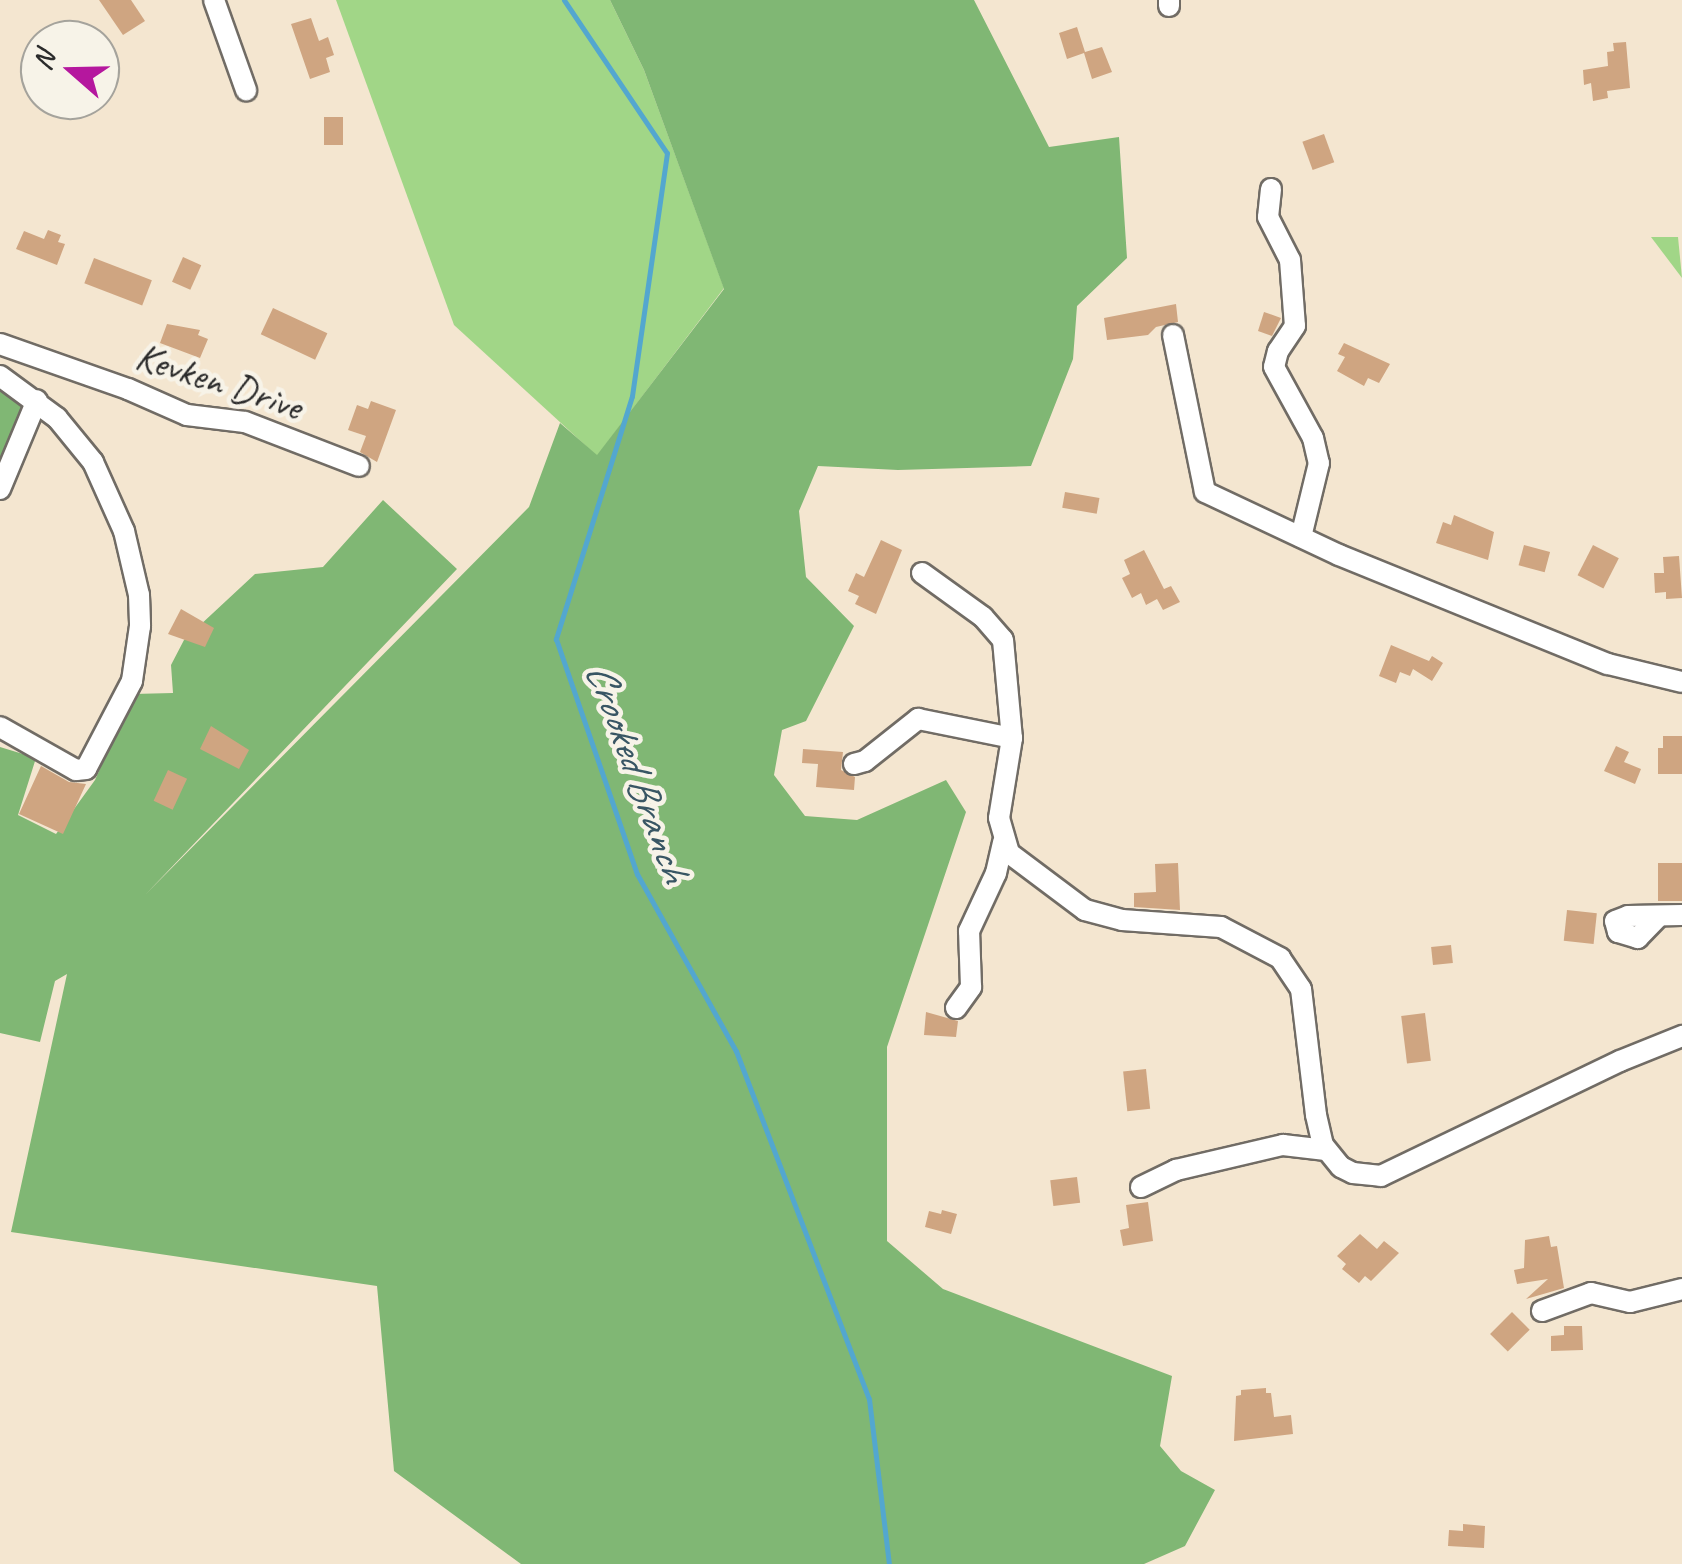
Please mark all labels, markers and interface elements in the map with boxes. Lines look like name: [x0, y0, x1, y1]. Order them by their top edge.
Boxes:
north arrow: [20, 20, 120, 120]
text: N: [24, 46, 63, 74]
street label: Kevken Drive: [130, 332, 308, 430]
water label: Crooked Branch: [574, 656, 700, 888]

